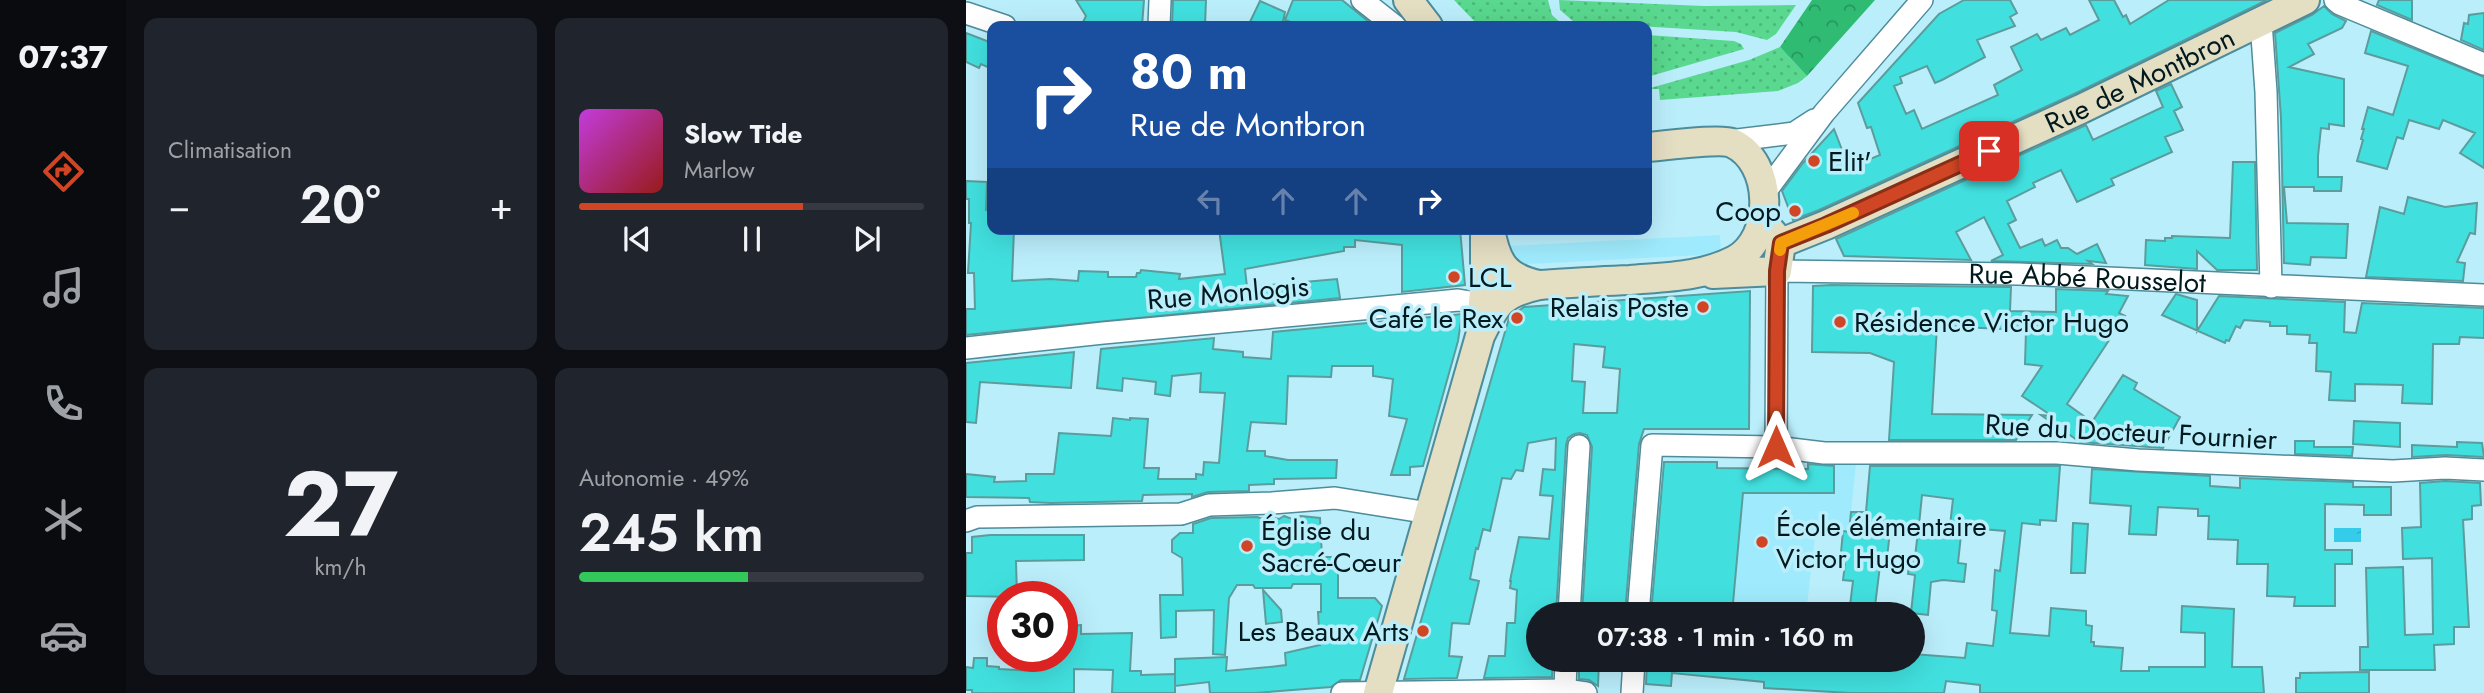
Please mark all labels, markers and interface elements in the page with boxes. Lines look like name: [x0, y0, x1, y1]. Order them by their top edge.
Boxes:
street label: Rue de Montbron: [2038, 17, 2242, 143]
text: 07:37: [18, 34, 108, 80]
text: 80 m: [1130, 37, 1248, 107]
icon: right: [1015, 49, 1106, 140]
text: Rue de Montbron: [1130, 102, 1366, 148]
text: Slow Tide: [684, 115, 803, 153]
pin: [1959, 121, 2019, 181]
icon: arrive: [1970, 132, 2008, 170]
text: Climatisation: [168, 133, 292, 167]
place label: Elit': [1828, 141, 1872, 182]
icon: directions: [39, 147, 88, 196]
text: Marlow: [684, 153, 755, 187]
marker: Elit': [1806, 153, 1822, 169]
text: 20°: [299, 167, 381, 243]
text: −: [168, 178, 190, 233]
text: +: [490, 178, 513, 233]
icon: left: [1191, 182, 1229, 220]
icon: ahead: [1264, 182, 1302, 220]
icon: ahead: [1337, 182, 1375, 220]
icon: right: [1410, 182, 1448, 220]
place label: Coop: [1715, 191, 1781, 232]
marker: Coop: [1787, 203, 1803, 219]
icon: previous: [618, 220, 656, 258]
icon: pause: [733, 220, 771, 258]
icon: next: [848, 220, 886, 258]
street label: Rue Abbé Rousselot: [1968, 253, 2207, 303]
place label: LCL: [1468, 257, 1512, 298]
icon: music: [39, 263, 88, 312]
street label: Rue Monlogis: [1145, 266, 1311, 320]
marker: LCL: [1446, 269, 1462, 285]
place label: Relais Poste: [1550, 287, 1689, 328]
place label: Café le Rex: [1369, 298, 1503, 339]
marker: Relais Poste: [1695, 299, 1711, 315]
place label: Résidence Victor Hugo: [1854, 302, 2129, 343]
marker: Café le Rex: [1509, 310, 1525, 326]
marker: Résidence Victor Hugo: [1832, 314, 1848, 330]
icon: phone: [39, 379, 88, 428]
street label: Rue du Docteur Fournier: [1984, 404, 2279, 460]
position arrow: [1739, 410, 1813, 484]
text: 27: [283, 439, 398, 570]
text: Autonomie · 49%: [579, 461, 749, 495]
icon: climate: [39, 495, 88, 544]
text: 245 km: [579, 495, 764, 571]
place label: École élémentaire Victor Hugo: [1776, 506, 1987, 579]
place label: Église du Sacré-Cœur: [1261, 510, 1402, 583]
marker: École élémentaire Victor Hugo: [1754, 534, 1770, 550]
marker: Église du Sacré-Cœur: [1239, 538, 1255, 554]
text: km/h: [315, 550, 366, 584]
speed limit sign: 30: [987, 581, 1078, 672]
icon: car: [39, 611, 88, 660]
place label: Les Beaux Arts: [1238, 611, 1409, 652]
text: 07:38 · 1 min · 160 m: [1597, 618, 1854, 656]
marker: Les Beaux Arts: [1415, 623, 1431, 639]

